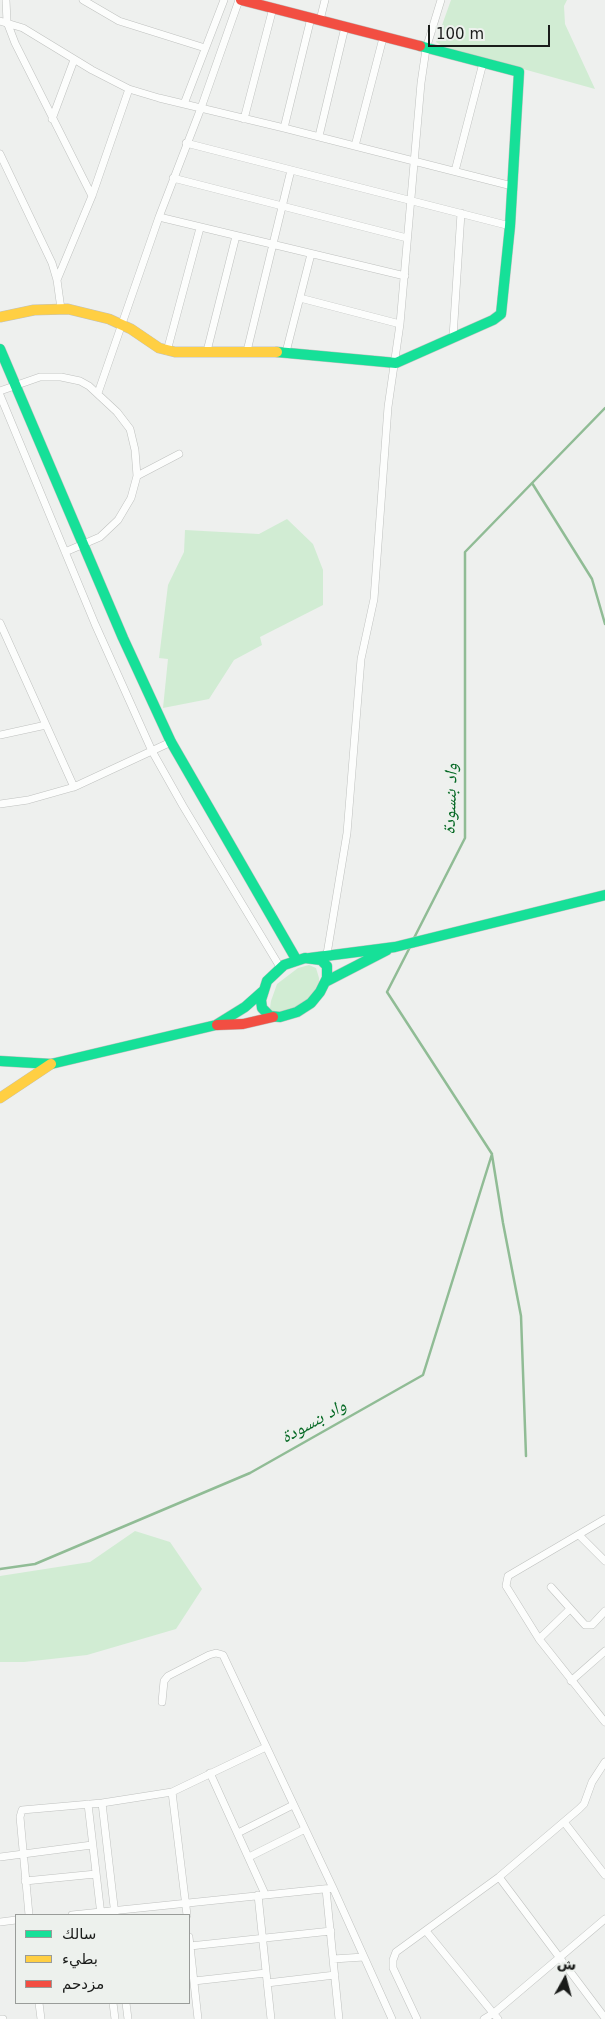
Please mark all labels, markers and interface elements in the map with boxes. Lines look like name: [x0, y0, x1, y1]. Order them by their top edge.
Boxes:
scale bar: [430, 15, 552, 47]
text: 100 m: [436, 25, 484, 43]
water label: واد بنسودة: [439, 763, 463, 835]
water label: واد بنسودة: [278, 1395, 350, 1449]
legend: [15, 1914, 190, 2004]
text: سالك: [62, 1925, 96, 1943]
text: بطيء: [62, 1950, 98, 1968]
north arrow: [540, 1954, 590, 2004]
text: ش: [556, 1955, 577, 1973]
text: مزدحم: [62, 1975, 104, 1993]

